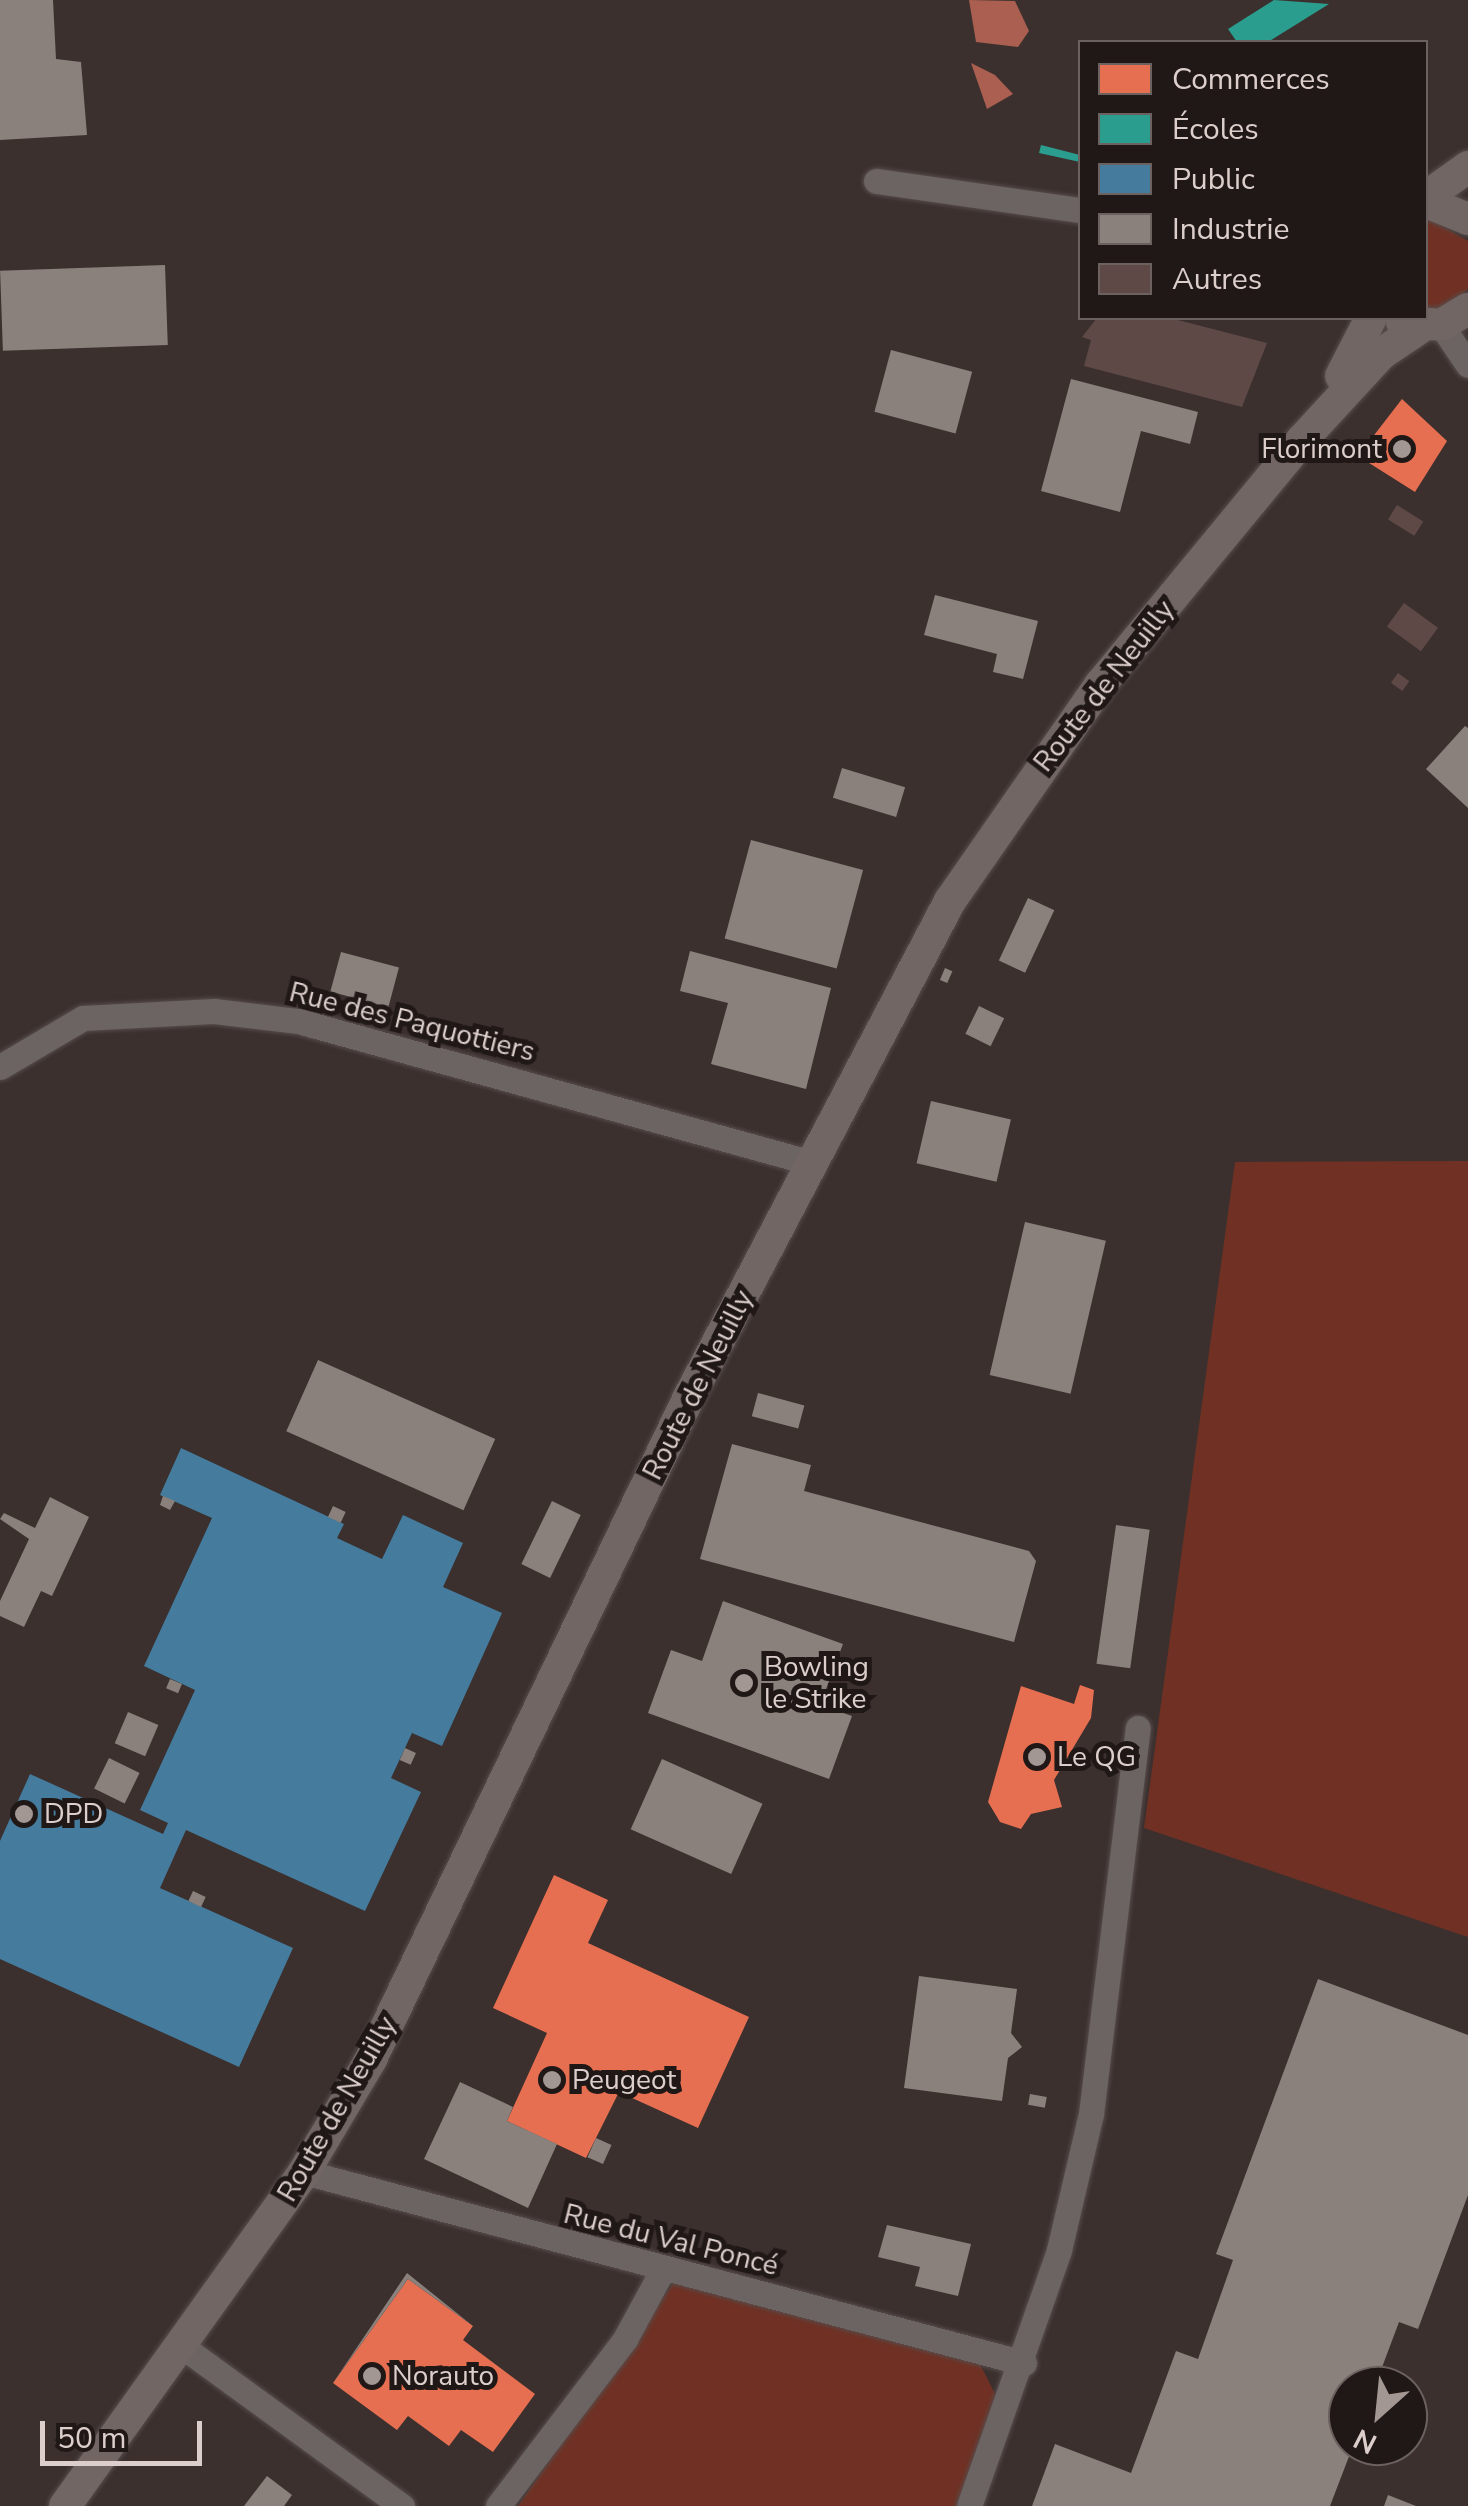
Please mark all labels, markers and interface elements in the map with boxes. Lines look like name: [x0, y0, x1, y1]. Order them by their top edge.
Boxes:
legend: [1078, 40, 1428, 320]
text: Commerces: [1172, 59, 1330, 100]
text: Écoles: [1172, 109, 1259, 150]
text: Public: [1172, 159, 1255, 200]
text: Industrie: [1172, 209, 1289, 250]
text: Autres: [1172, 259, 1262, 300]
place label: Florimont: [1261, 432, 1382, 466]
marker: Florimont: [1391, 438, 1413, 460]
street label: Route de Neuilly: [1027, 594, 1181, 778]
street label: Rue des Paquottiers: [286, 975, 538, 1069]
street label: Route de Neuilly: [636, 1285, 760, 1485]
place label: Bowling le Strike: [764, 1650, 869, 1716]
marker: Bowling le Strike: [733, 1672, 755, 1694]
place label: Le QG: [1057, 1740, 1136, 1774]
marker: Le QG: [1026, 1746, 1048, 1768]
place label: DPD: [44, 1797, 103, 1831]
marker: DPD: [13, 1803, 35, 1825]
street label: Route de Neuilly: [270, 2010, 404, 2208]
place label: Peugeot: [572, 2063, 676, 2097]
marker: Peugeot: [541, 2069, 563, 2091]
street label: Rue du Val Poncé: [560, 2197, 782, 2283]
place label: Norauto: [392, 2359, 494, 2393]
marker: Norauto: [361, 2365, 383, 2387]
north arrow: [1328, 2366, 1428, 2466]
scale bar: [45, 2401, 208, 2463]
text: 50 m: [57, 2418, 126, 2459]
text: N: [1347, 2419, 1383, 2463]

